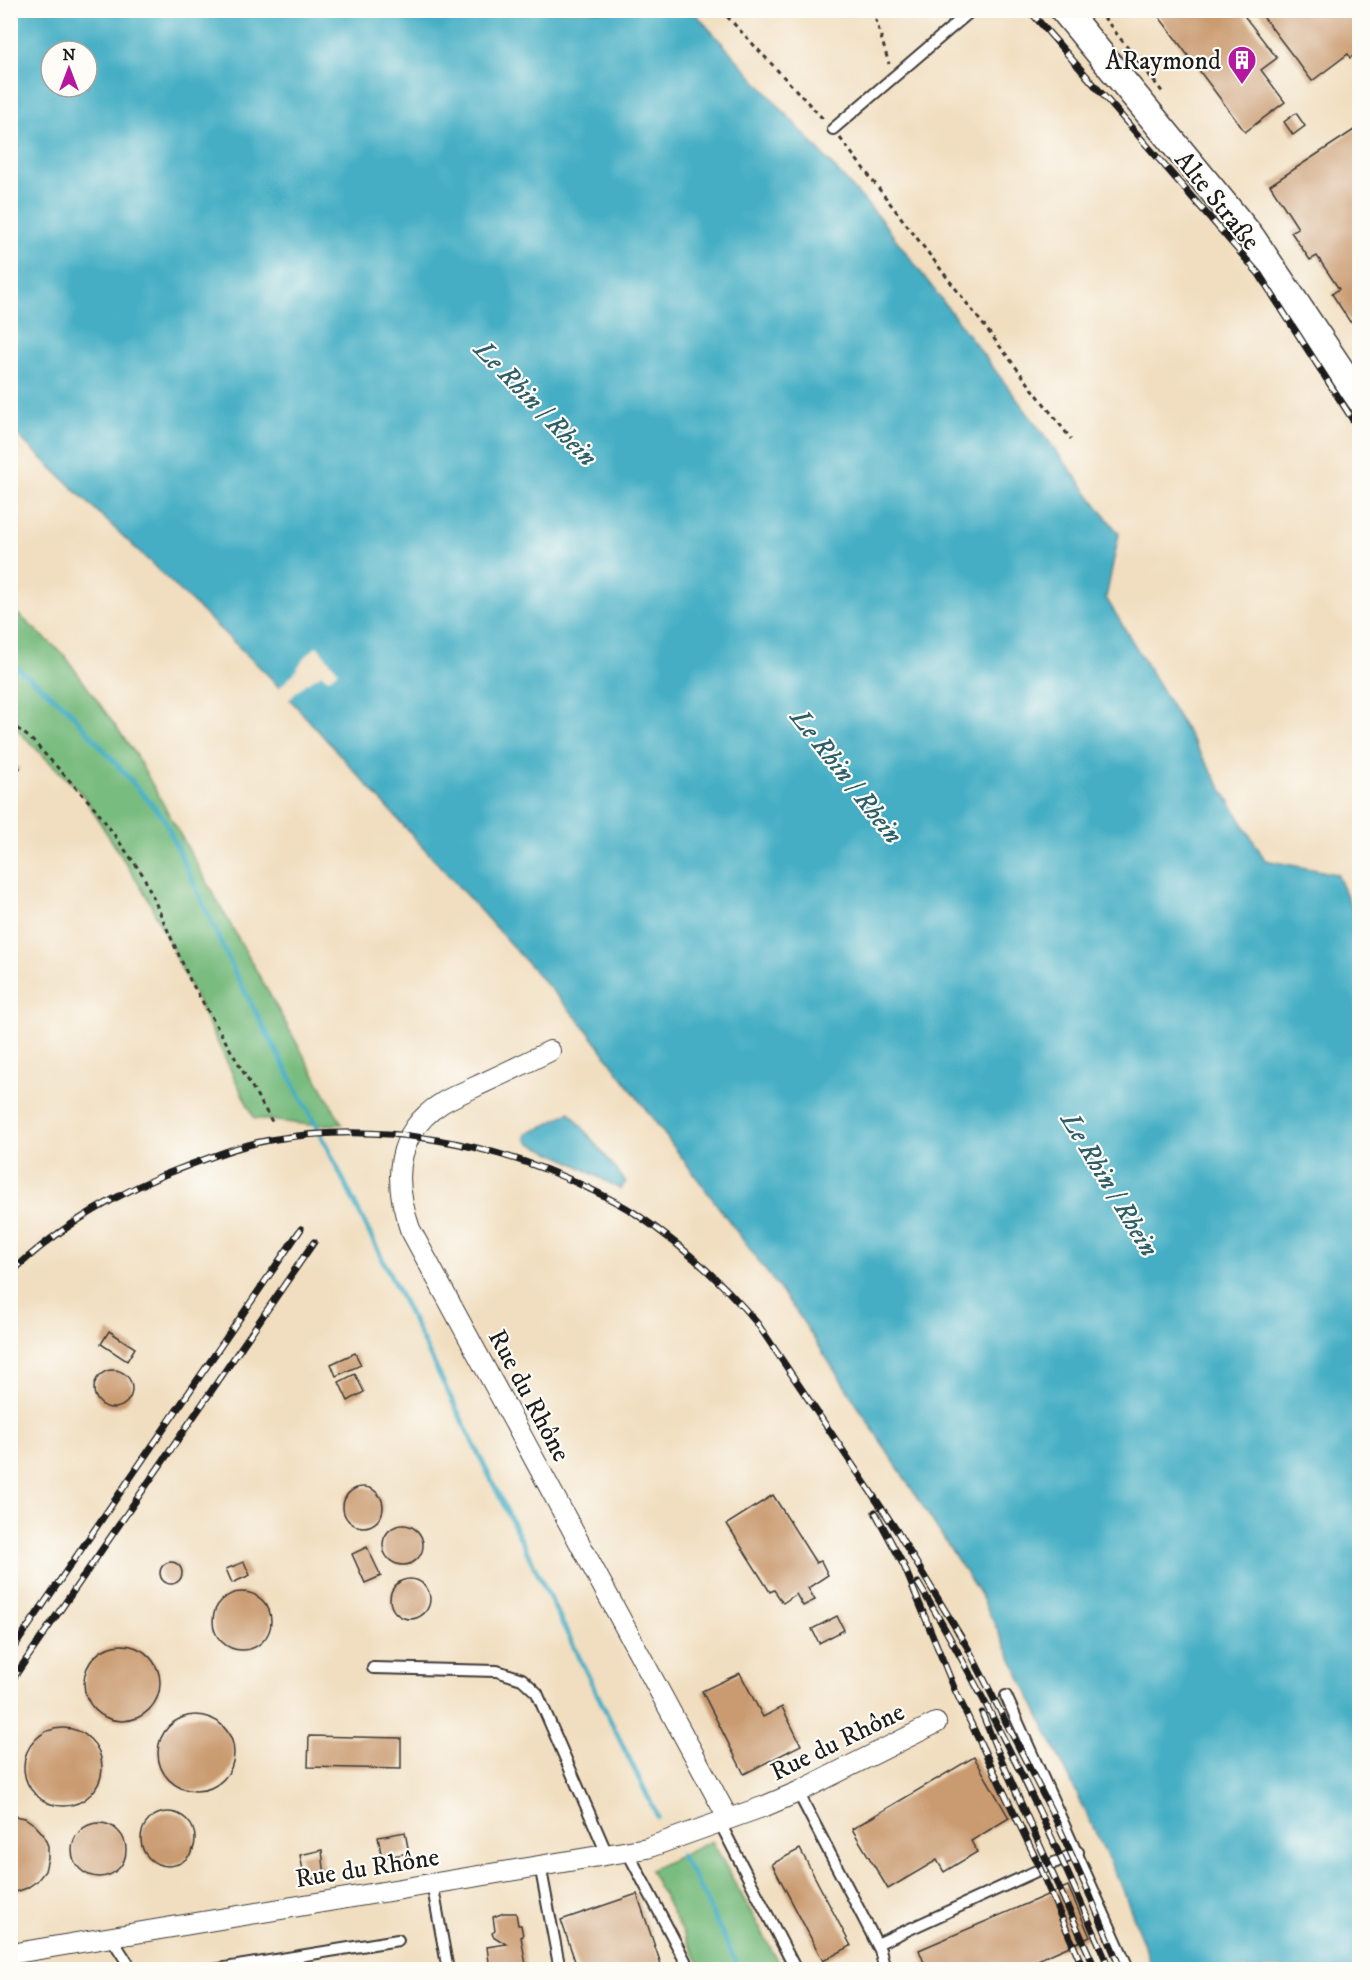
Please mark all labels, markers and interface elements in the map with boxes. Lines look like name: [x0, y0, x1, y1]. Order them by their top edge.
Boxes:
north arrow: [39, 39, 99, 99]
building icon: ARaymond: [1226, 44, 1258, 86]
text: N: [62, 45, 76, 65]
place label: ARaymond: [1105, 45, 1221, 78]
street label: Alte Straße: [1167, 145, 1267, 257]
water label: Le Rhin / Rhein: [465, 332, 604, 474]
water label: Le Rhin / Rhein: [781, 700, 910, 851]
water label: Le Rhin / Rhein: [1052, 1104, 1166, 1263]
street label: Rue du Rhône: [480, 1324, 577, 1467]
street label: Rue du Rhône: [765, 1696, 910, 1789]
street label: Rue du Rhône: [293, 1841, 441, 1896]

